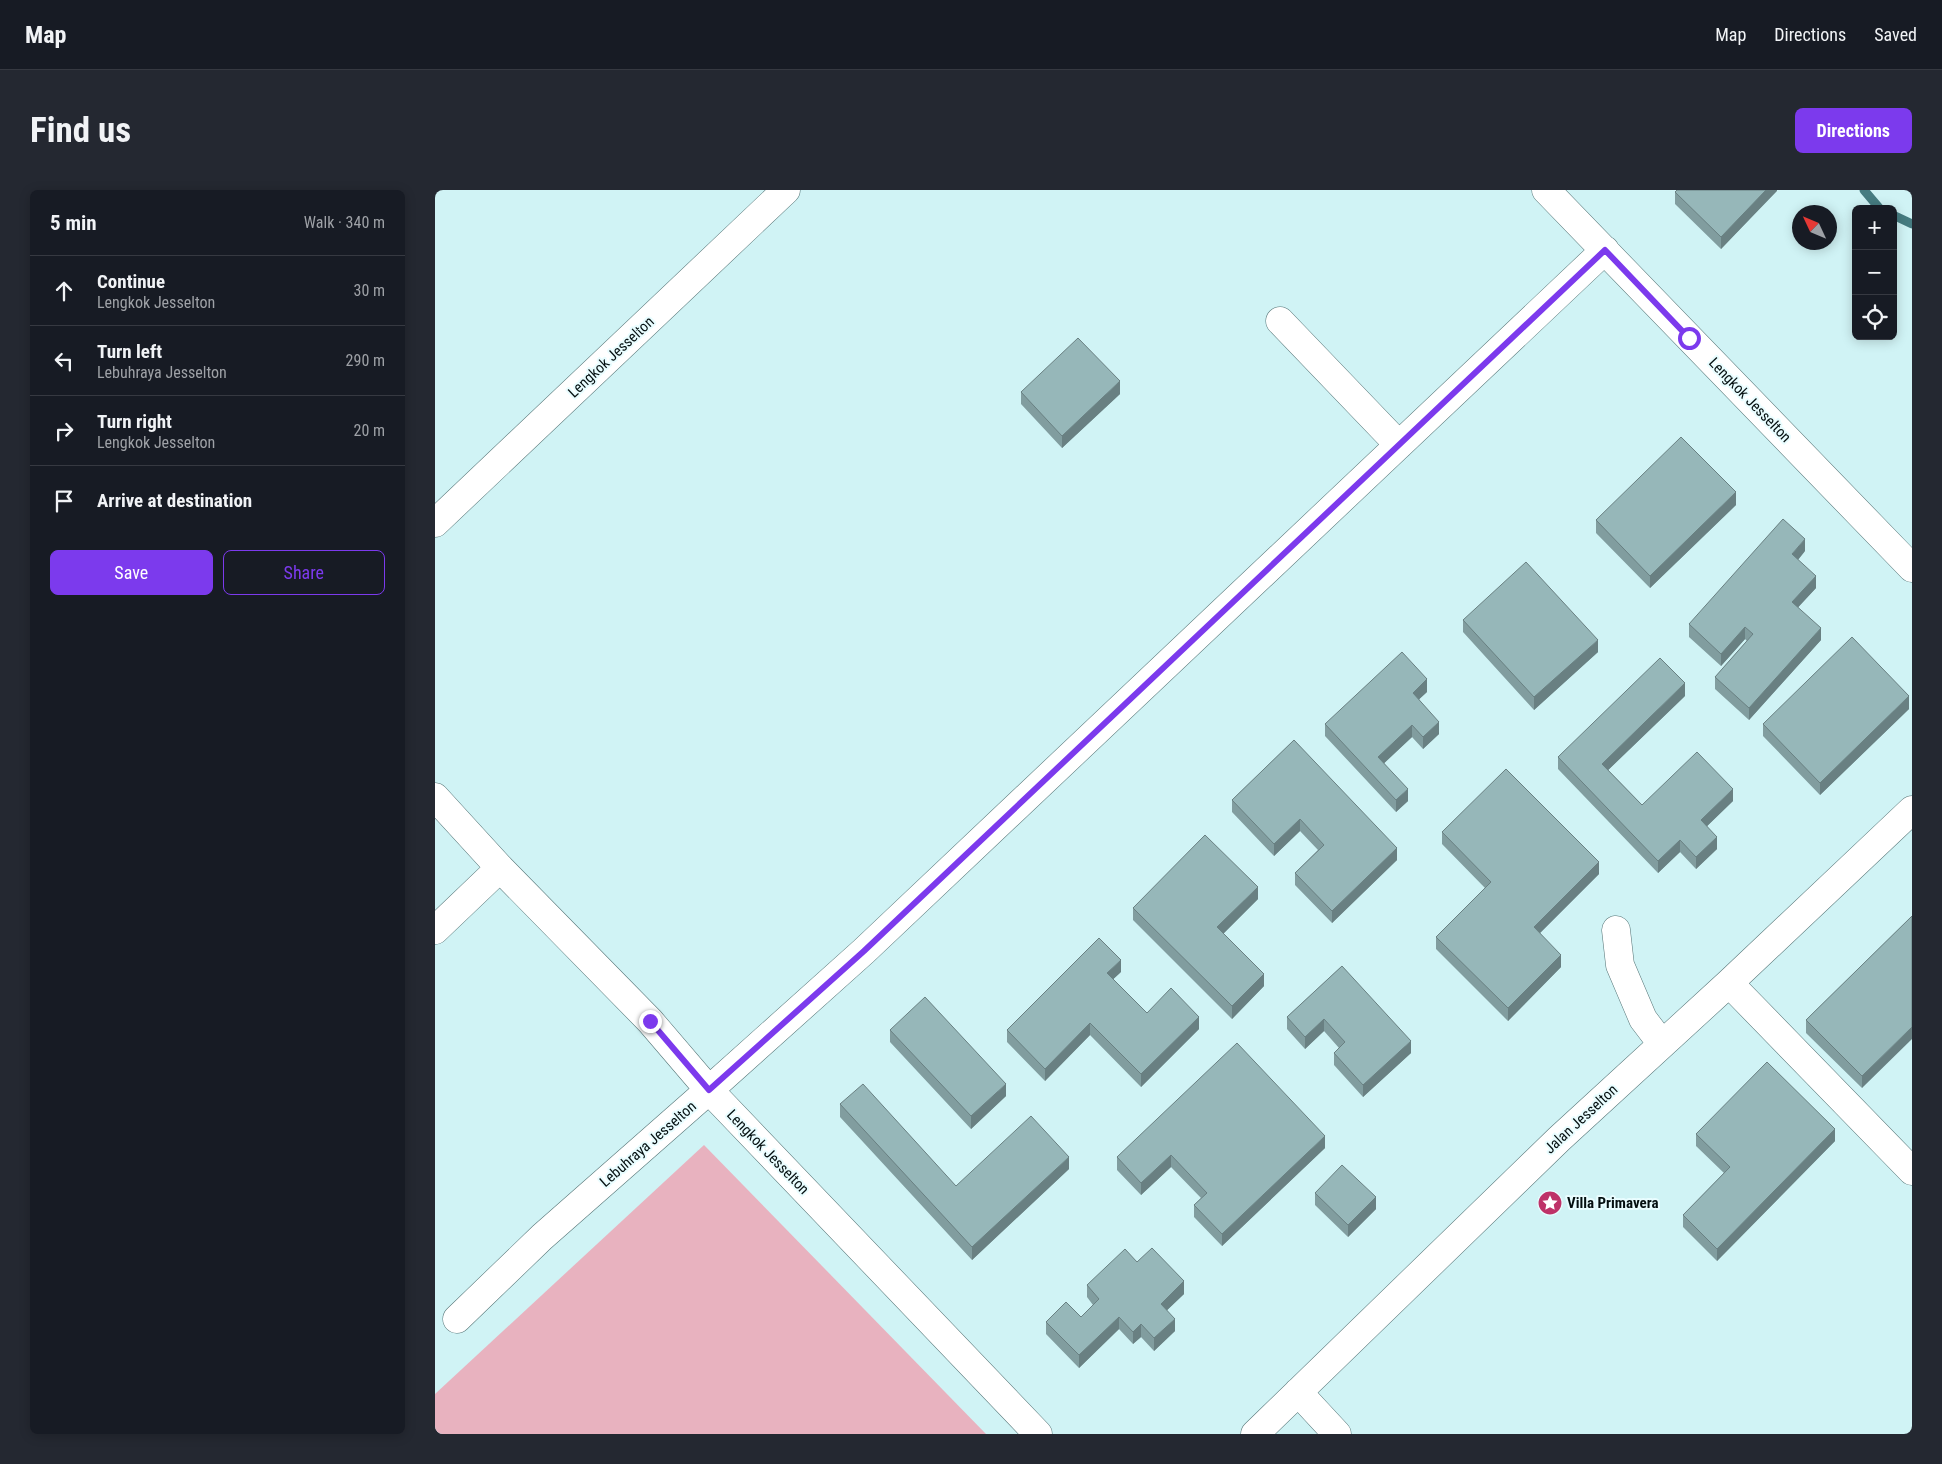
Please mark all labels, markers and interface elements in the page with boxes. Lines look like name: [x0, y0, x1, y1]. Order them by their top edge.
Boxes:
text: Map: [25, 21, 66, 49]
text: Map: [1715, 24, 1746, 45]
text: Directions: [1774, 24, 1846, 45]
text: Saved: [1874, 24, 1917, 45]
button: Directions: [1795, 108, 1912, 153]
text: Find us: [30, 110, 131, 151]
north arrow: [1792, 205, 1837, 250]
map controls: [1852, 205, 1897, 340]
button: +: [1852, 205, 1897, 250]
text: 5 min: [50, 211, 97, 235]
text: Walk · 340 m: [304, 213, 385, 232]
button: −: [1852, 250, 1897, 295]
text: Continue: [97, 270, 165, 293]
icon: ahead: [50, 277, 78, 305]
text: 30 m: [353, 281, 385, 300]
text: Lengkok Jesselton: [97, 293, 215, 312]
button: locate: [1852, 295, 1897, 340]
street label: Lengkok Jesselton: [564, 313, 658, 401]
route start: [1678, 327, 1701, 350]
text: Turn left: [97, 340, 162, 363]
icon: left: [50, 347, 78, 375]
text: 290 m: [346, 351, 385, 370]
street label: Lengkok Jesselton: [1705, 354, 1795, 446]
text: Lebuhraya Jesselton: [97, 363, 227, 382]
text: Turn right: [97, 410, 172, 433]
icon: right: [50, 417, 78, 445]
text: 20 m: [353, 421, 385, 440]
text: Lengkok Jesselton: [97, 433, 215, 452]
icon: arrive: [50, 487, 78, 515]
text: Arrive at destination: [97, 489, 252, 512]
button: Save: [50, 550, 213, 595]
button: Share: [223, 550, 385, 595]
route end: [639, 1010, 662, 1033]
street label: Jalan Jesselton: [1541, 1081, 1621, 1157]
street label: Lebuhraya Jesselton: [596, 1097, 700, 1191]
street label: Lengkok Jesselton: [723, 1106, 813, 1198]
place icon: Villa Primavera: [1537, 1190, 1563, 1216]
place label: Villa Primavera: [1567, 1194, 1659, 1212]

